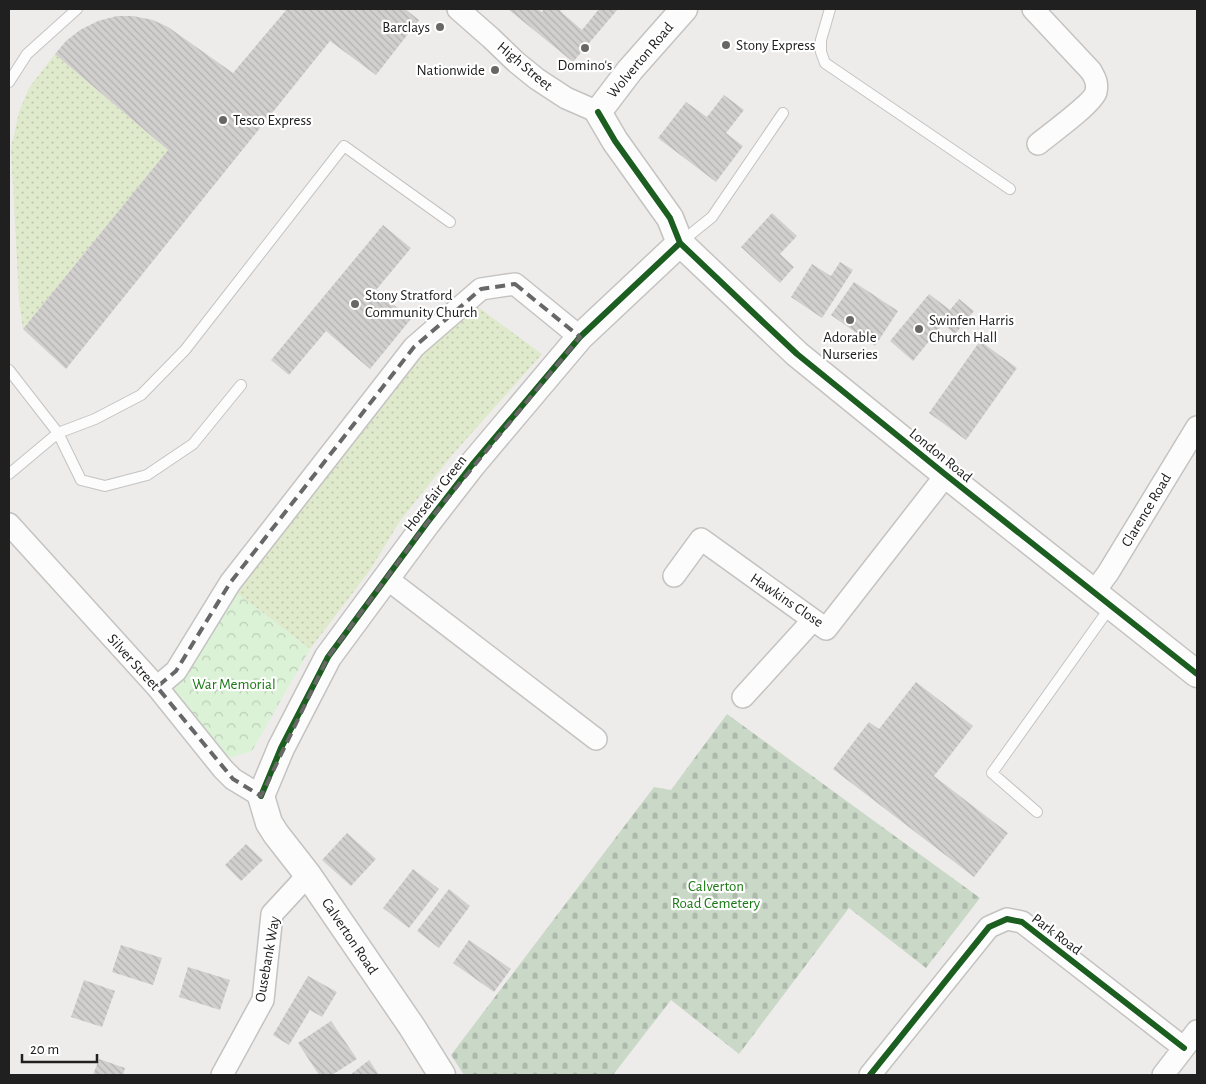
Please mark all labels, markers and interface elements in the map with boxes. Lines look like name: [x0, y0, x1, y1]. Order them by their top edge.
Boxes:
place label: Barclays: [382, 20, 430, 35]
street label: Wolverton Road: [605, 20, 676, 101]
marker: Barclays: [434, 21, 446, 33]
place label: Stony Express: [736, 38, 815, 53]
street label: High Street: [494, 39, 555, 94]
marker: Stony Express: [720, 39, 732, 51]
marker: Domino's: [579, 42, 591, 54]
place label: Domino's: [558, 58, 612, 73]
place label: Nationwide: [417, 63, 485, 78]
marker: Nationwide: [489, 64, 501, 76]
place label: Tesco Express: [233, 113, 312, 128]
marker: Tesco Express: [217, 114, 229, 126]
place label: Stony Stratford Community Church: [365, 288, 478, 320]
marker: Stony Stratford Community Church: [349, 298, 361, 310]
place label: Swinfen Harris Church Hall: [929, 313, 1014, 345]
marker: Adorable Nurseries: [844, 314, 856, 326]
marker: Swinfen Harris Church Hall: [913, 323, 925, 335]
place label: Adorable Nurseries: [822, 330, 878, 362]
street label: London Road: [906, 426, 975, 485]
street label: Horsefair Green: [401, 452, 470, 534]
street label: Clarence Road: [1119, 471, 1174, 550]
street label: Hawkins Close: [748, 571, 826, 630]
street label: Silver Street: [105, 631, 163, 694]
park label: War Memorial: [192, 677, 276, 692]
park label: Calverton Road Cemetery: [672, 879, 761, 911]
street label: Calverton Road: [319, 896, 381, 977]
street label: Park Road: [1029, 911, 1085, 958]
street label: Ousebank Way: [253, 914, 283, 1003]
scale bar: [22, 1032, 98, 1064]
text: 20 m: [30, 1042, 59, 1057]

